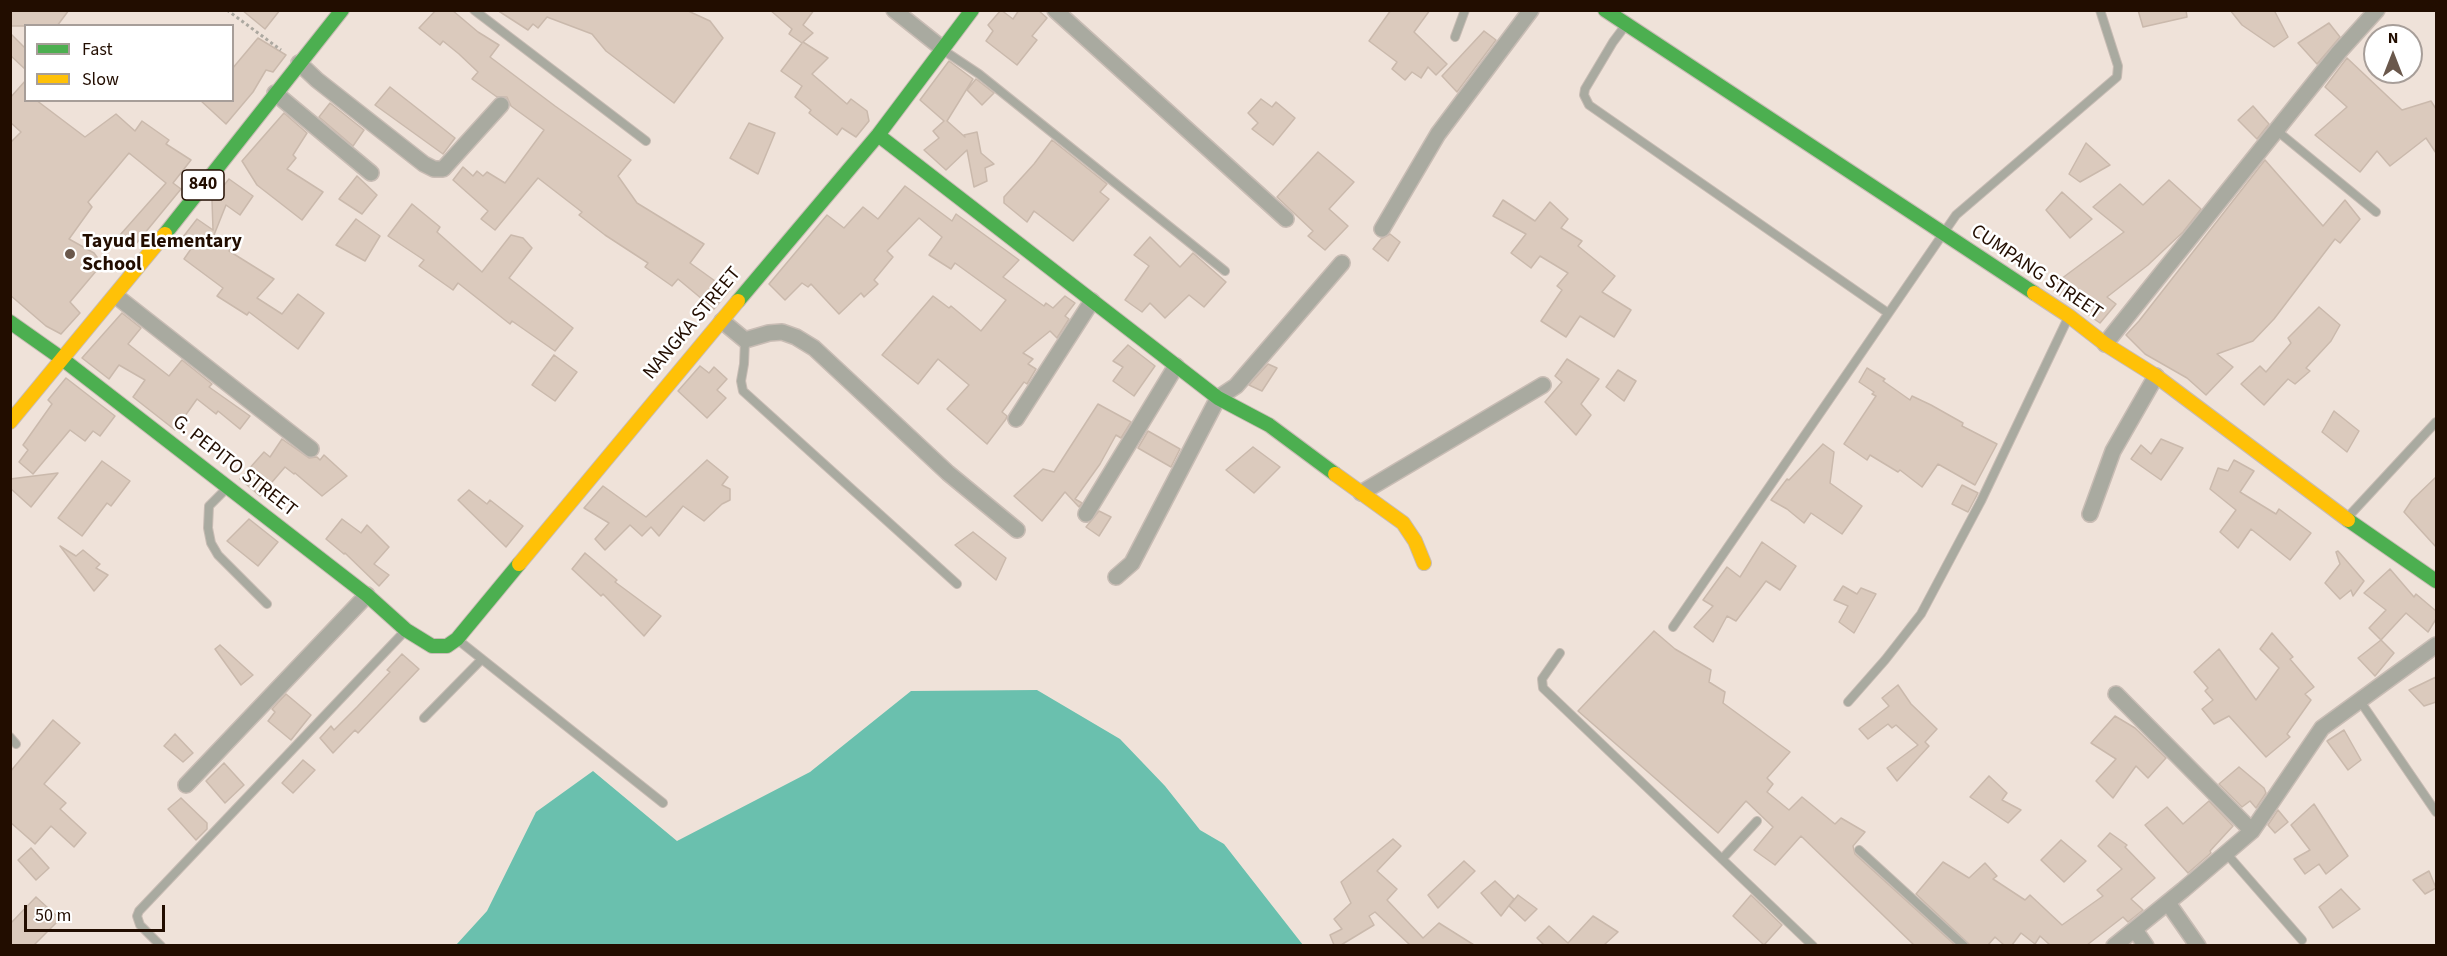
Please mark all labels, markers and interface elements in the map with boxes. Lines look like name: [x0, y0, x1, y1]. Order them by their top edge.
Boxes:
legend: [24, 24, 234, 102]
north arrow: [2363, 24, 2423, 84]
text: N: [2388, 27, 2398, 49]
text: Fast: [82, 37, 113, 62]
text: Slow: [82, 67, 119, 92]
road number: 840: [182, 170, 224, 200]
street label: CUMPANG STREET: [1966, 220, 2106, 326]
place label: Tayud Elementary School: [82, 231, 242, 278]
marker: Tayud Elementary School: [63, 247, 77, 261]
street label: NANGKA STREET: [639, 263, 747, 385]
street label: G. PEPITO STREET: [167, 411, 301, 523]
scale bar: [27, 893, 168, 931]
text: 50 m: [35, 903, 71, 928]

